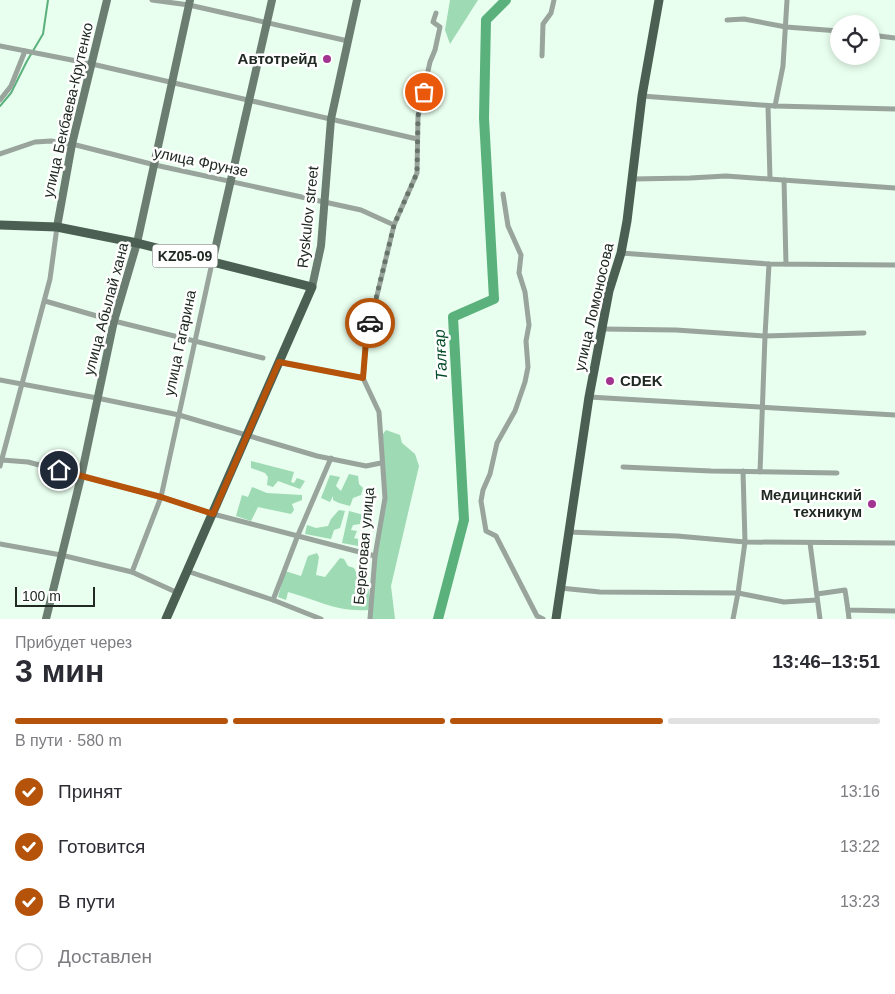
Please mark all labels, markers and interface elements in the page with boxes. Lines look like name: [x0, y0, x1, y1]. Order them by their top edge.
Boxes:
map controls: [830, 15, 880, 65]
button: locate: [830, 15, 880, 65]
street label: улица Бекбаева-Крутенко: [39, 21, 96, 199]
place label: Автотрейд: [238, 50, 317, 67]
marker: Автотрейд: [321, 53, 333, 65]
pin: [403, 71, 445, 113]
icon: bag: [410, 78, 438, 106]
street label: улица Фрунзе: [152, 143, 250, 180]
street label: Ryskulov street: [294, 164, 321, 269]
street label: улица Абылай хана: [80, 240, 132, 377]
street label: улица Ломоносова: [570, 241, 617, 373]
road number: KZ05-09: [152, 245, 218, 268]
street label: улица Гагарина: [160, 288, 199, 397]
courier: [345, 298, 395, 348]
icon: car: [356, 309, 384, 337]
water label: Талғар: [431, 329, 450, 381]
place label: CDEK: [620, 372, 663, 389]
marker: CDEK: [604, 375, 616, 387]
pin: [38, 449, 80, 491]
icon: home: [45, 456, 73, 484]
street label: Береговая улица: [350, 486, 377, 605]
place label: Медицинский техникум: [761, 486, 862, 520]
marker: Медицинский техникум: [866, 498, 878, 510]
scale bar: [15, 584, 95, 607]
text: 100 m: [22, 588, 61, 604]
text: Прибудет через: [15, 634, 132, 651]
text: 13:46–13:51: [772, 651, 880, 672]
text: 3 мин: [15, 653, 104, 689]
text: В пути · 580 m: [15, 732, 122, 749]
icon: check: [15, 778, 43, 806]
text: Принят: [58, 781, 122, 802]
text: 13:16: [840, 783, 880, 800]
icon: check: [15, 833, 43, 861]
text: Готовится: [58, 836, 145, 857]
text: 13:22: [840, 838, 880, 855]
icon: check: [15, 888, 43, 916]
text: В пути: [58, 891, 115, 912]
text: 13:23: [840, 893, 880, 910]
text: Доставлен: [58, 946, 152, 967]

